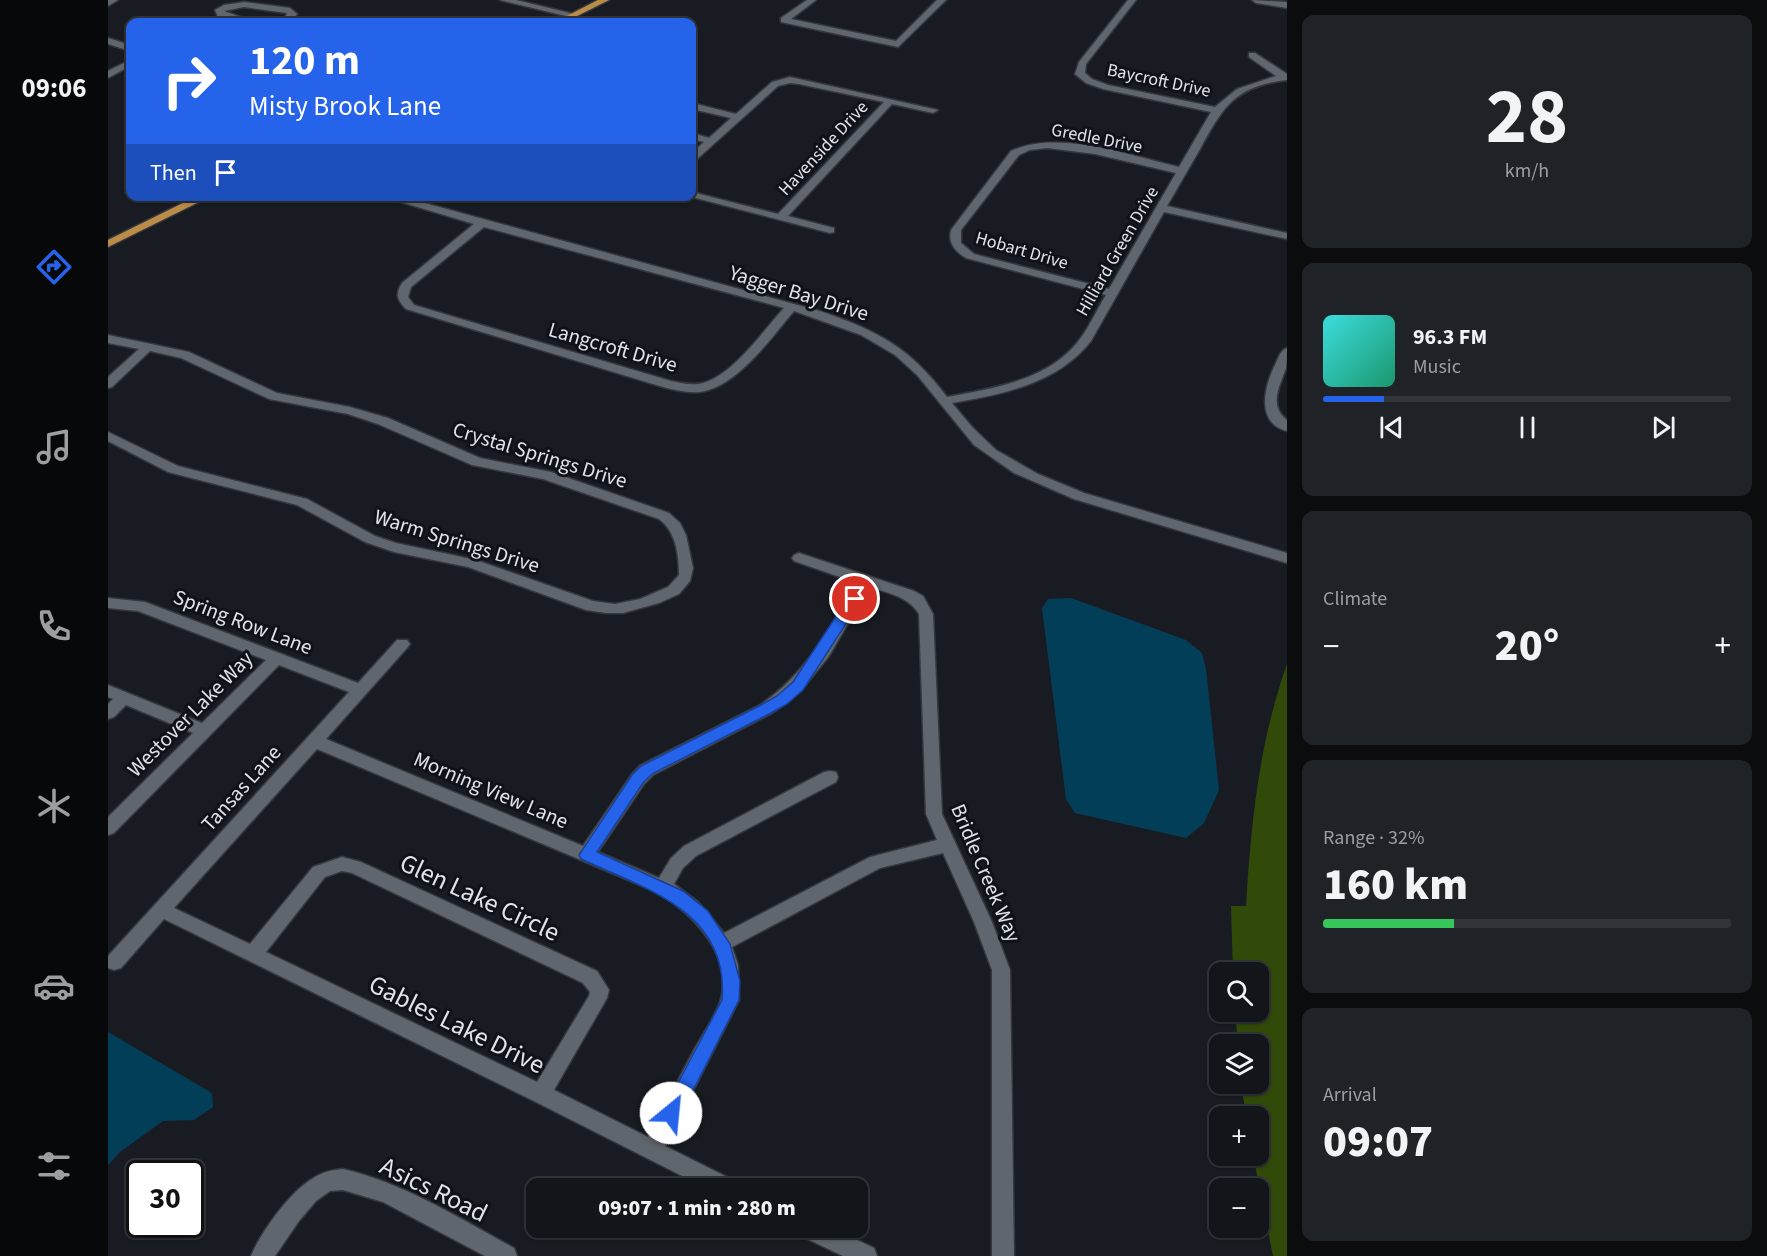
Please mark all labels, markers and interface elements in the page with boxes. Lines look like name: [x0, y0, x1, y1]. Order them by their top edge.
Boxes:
text: 120 m: [249, 31, 360, 91]
icon: right: [150, 42, 228, 120]
street label: Baycroft Drive: [1105, 57, 1213, 104]
text: 28: [1486, 62, 1568, 173]
text: 09:06: [21, 69, 87, 108]
text: Misty Brook Lane: [249, 87, 441, 126]
street label: Havenside Drive: [773, 95, 874, 201]
street label: Gredle Drive: [1049, 117, 1145, 160]
icon: arrive: [209, 156, 242, 189]
text: Then: [150, 157, 197, 189]
text: km/h: [1505, 157, 1549, 185]
street label: Hilliard Green Drive: [1070, 182, 1165, 321]
street label: Hobart Drive: [973, 225, 1071, 276]
icon: directions: [33, 246, 75, 288]
street label: Yagger Bay Drive: [725, 257, 872, 328]
street label: Langcroft Drive: [545, 314, 681, 380]
text: 96.3 FM: [1413, 321, 1487, 353]
text: Music: [1413, 353, 1461, 381]
icon: previous: [1375, 411, 1408, 444]
icon: pause: [1511, 411, 1544, 444]
icon: next: [1647, 411, 1680, 444]
street label: Crystal Springs Drive: [449, 414, 631, 496]
icon: music: [33, 426, 75, 468]
street label: Warm Springs Drive: [371, 502, 543, 580]
pin: [829, 573, 880, 624]
street label: Spring Row Lane: [169, 582, 317, 662]
icon: arrive: [838, 582, 871, 615]
text: Climate: [1323, 585, 1387, 613]
icon: phone: [33, 605, 75, 647]
text: 20°: [1495, 614, 1559, 678]
text: −: [1323, 623, 1339, 670]
text: +: [1715, 623, 1731, 670]
street label: Westover Lake Way: [120, 644, 260, 784]
street label: Tansas Lane: [194, 738, 288, 838]
street label: Morning View Lane: [409, 744, 573, 836]
icon: climate: [33, 785, 75, 827]
street label: Bridle Creek Way: [943, 799, 1029, 947]
text: Range · 32%: [1323, 824, 1424, 852]
street label: Glen Lake Circle: [394, 844, 566, 951]
text: 160 km: [1323, 853, 1468, 917]
map controls: [1209, 962, 1269, 1238]
button: search: [1209, 962, 1269, 1022]
icon: car: [33, 965, 75, 1007]
street label: Gables Lake Drive: [363, 966, 551, 1083]
button: layers: [1209, 1034, 1269, 1094]
position arrow: [639, 1081, 703, 1145]
text: Arrival: [1323, 1081, 1377, 1109]
button: +: [1209, 1106, 1269, 1166]
text: 09:07: [1323, 1110, 1433, 1174]
icon: filters: [33, 1145, 75, 1187]
street label: Asics Road: [374, 1147, 494, 1231]
speed limit sign: 30: [126, 1160, 204, 1238]
button: −: [1209, 1178, 1269, 1238]
text: 09:07 · 1 min · 280 m: [598, 1192, 796, 1224]

